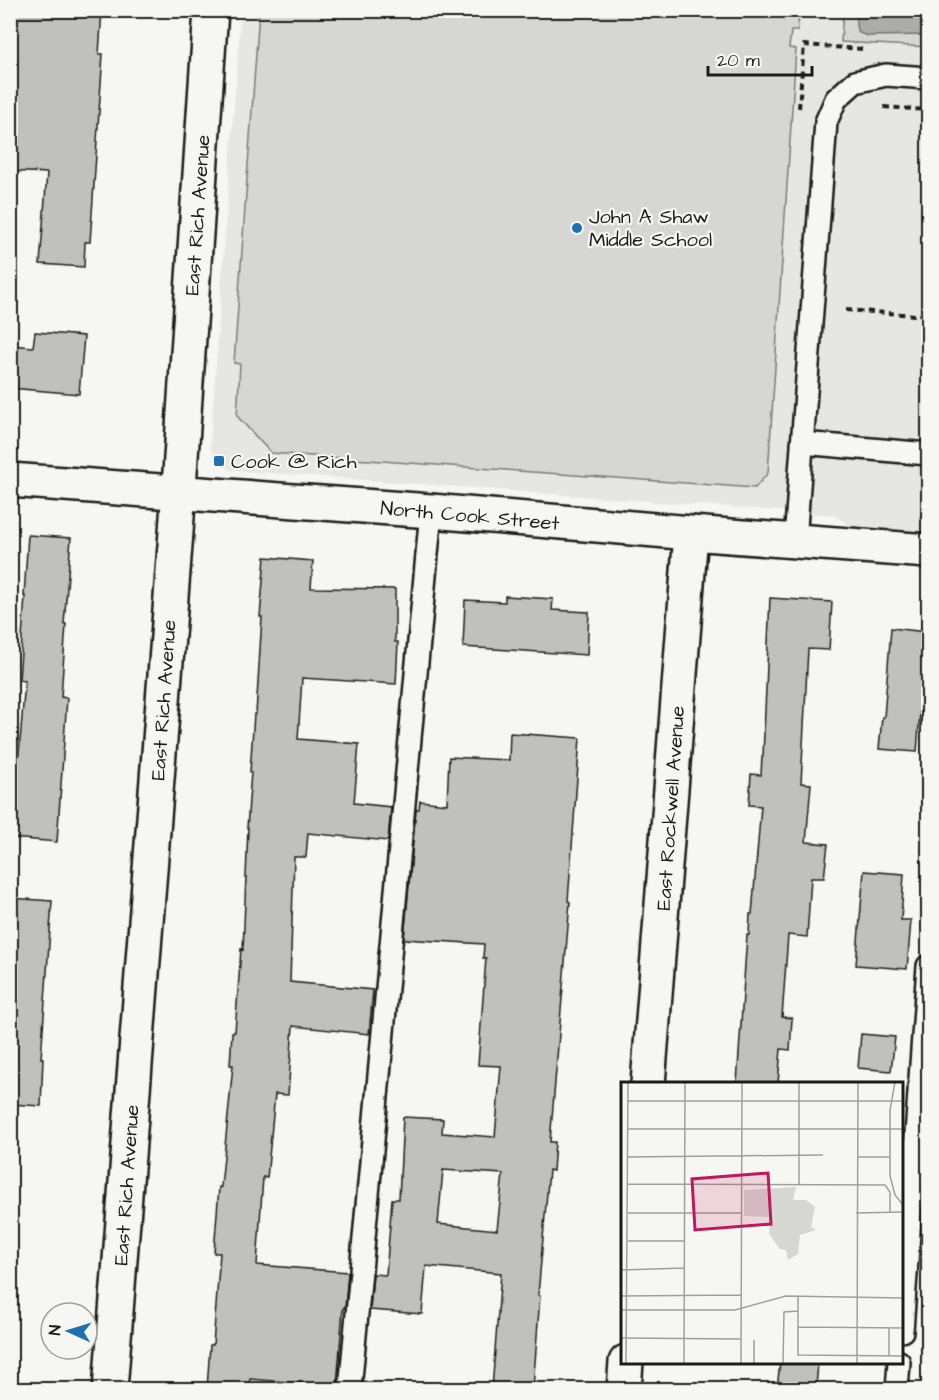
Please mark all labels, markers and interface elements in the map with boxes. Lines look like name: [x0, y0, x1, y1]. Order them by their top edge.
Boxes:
scale bar: [708, 39, 812, 77]
text: 20 m: [717, 48, 760, 73]
street label: East Rich Avenue: [178, 134, 218, 296]
place label: John A Shaw Middle School: [589, 203, 712, 254]
marker: John A Shaw Middle School: [570, 221, 584, 235]
place label: Cook @ Rich: [231, 448, 357, 476]
marker: Cook @ Rich: [212, 454, 226, 468]
street label: North Cook Street: [379, 494, 561, 538]
street label: East Rich Avenue: [144, 619, 184, 781]
street label: East Rockwell Avenue: [650, 705, 692, 911]
inset map: [621, 1082, 903, 1364]
street label: East Rich Avenue: [107, 1104, 147, 1266]
north arrow: [39, 1301, 99, 1361]
text: N: [44, 1324, 66, 1336]

